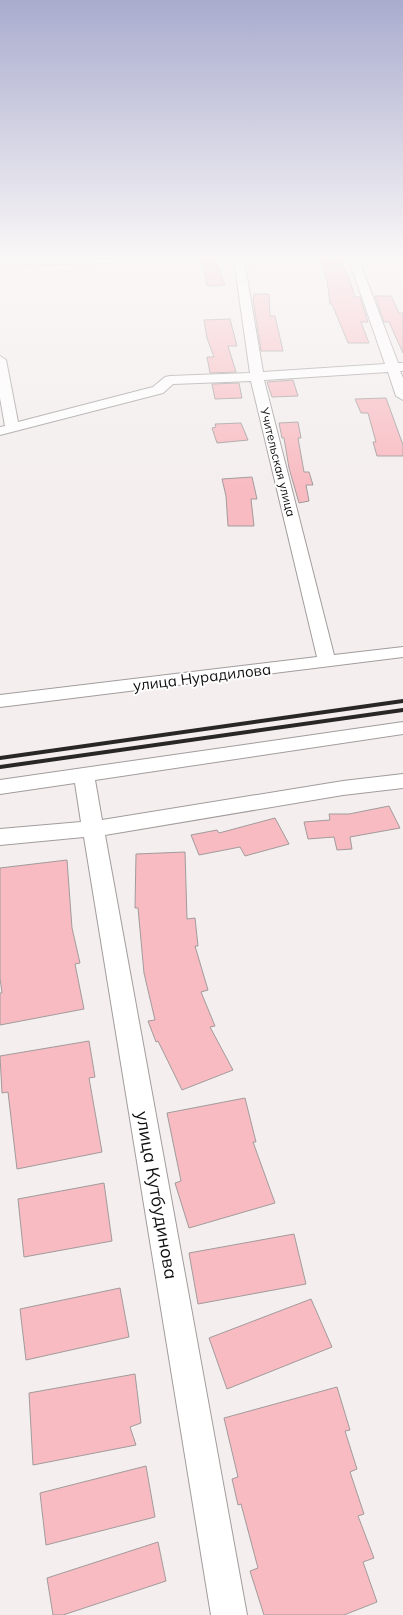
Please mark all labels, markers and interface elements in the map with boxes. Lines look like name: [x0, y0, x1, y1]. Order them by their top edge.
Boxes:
street label: Учительская улица: [257, 405, 299, 518]
street label: улица Нурадилова: [132, 659, 272, 695]
street label: улица Кутбудинова: [131, 1109, 183, 1281]

